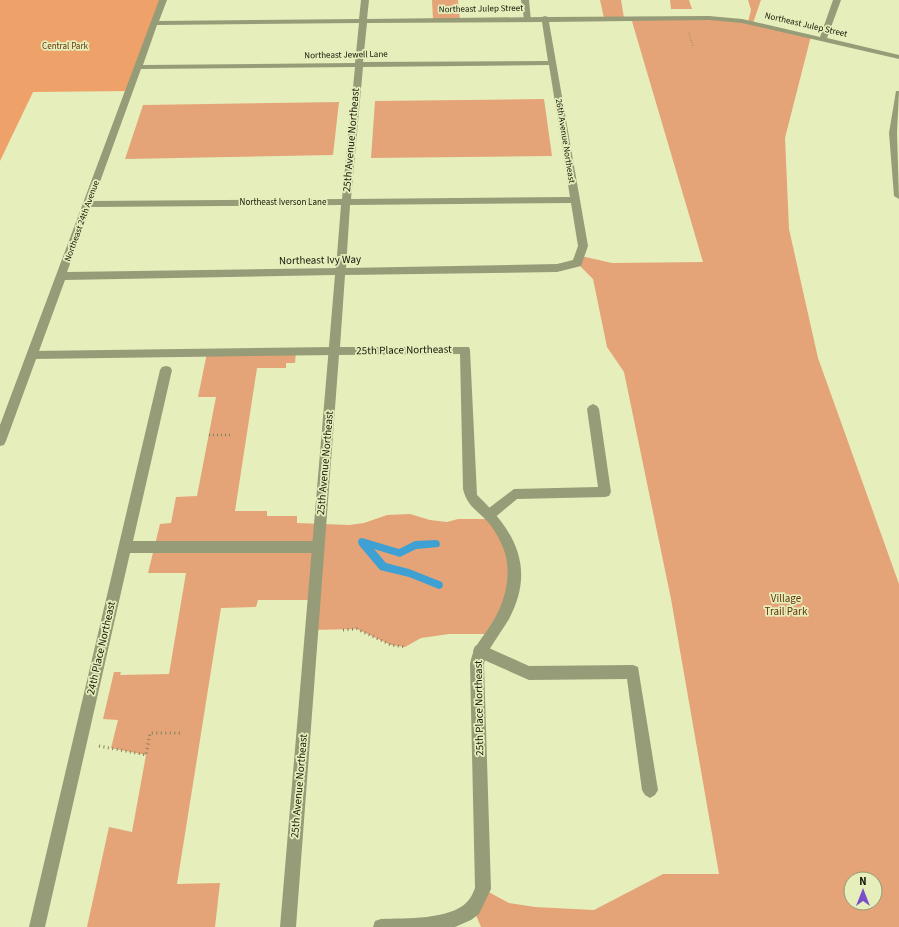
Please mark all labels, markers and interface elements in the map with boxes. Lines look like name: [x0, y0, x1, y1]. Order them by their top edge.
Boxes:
street label: Northeast Julep Street: [439, 2, 523, 16]
street label: Northeast Julep Street: [763, 9, 849, 41]
park label: Central Park: [42, 40, 89, 53]
street label: Northeast Jewell Lane: [304, 48, 388, 62]
street label: 25th Avenue Northeast: [339, 87, 363, 193]
street label: 26th Avenue Northeast: [552, 98, 578, 184]
street label: Northeast 24th Avenue: [61, 178, 103, 263]
street label: Northeast Iverson Lane: [240, 196, 327, 209]
street label: Northeast Ivy Way: [279, 252, 361, 268]
street label: 25th Place Northeast: [356, 342, 452, 358]
street label: 25th Avenue Northeast: [313, 410, 337, 516]
park label: Village Trail Park: [765, 591, 808, 619]
street label: 24th Place Northeast: [83, 600, 119, 696]
street label: 25th Place Northeast: [471, 660, 487, 756]
street label: 25th Avenue Northeast: [287, 733, 311, 839]
north arrow: [843, 871, 883, 911]
text: N: [859, 874, 867, 889]

